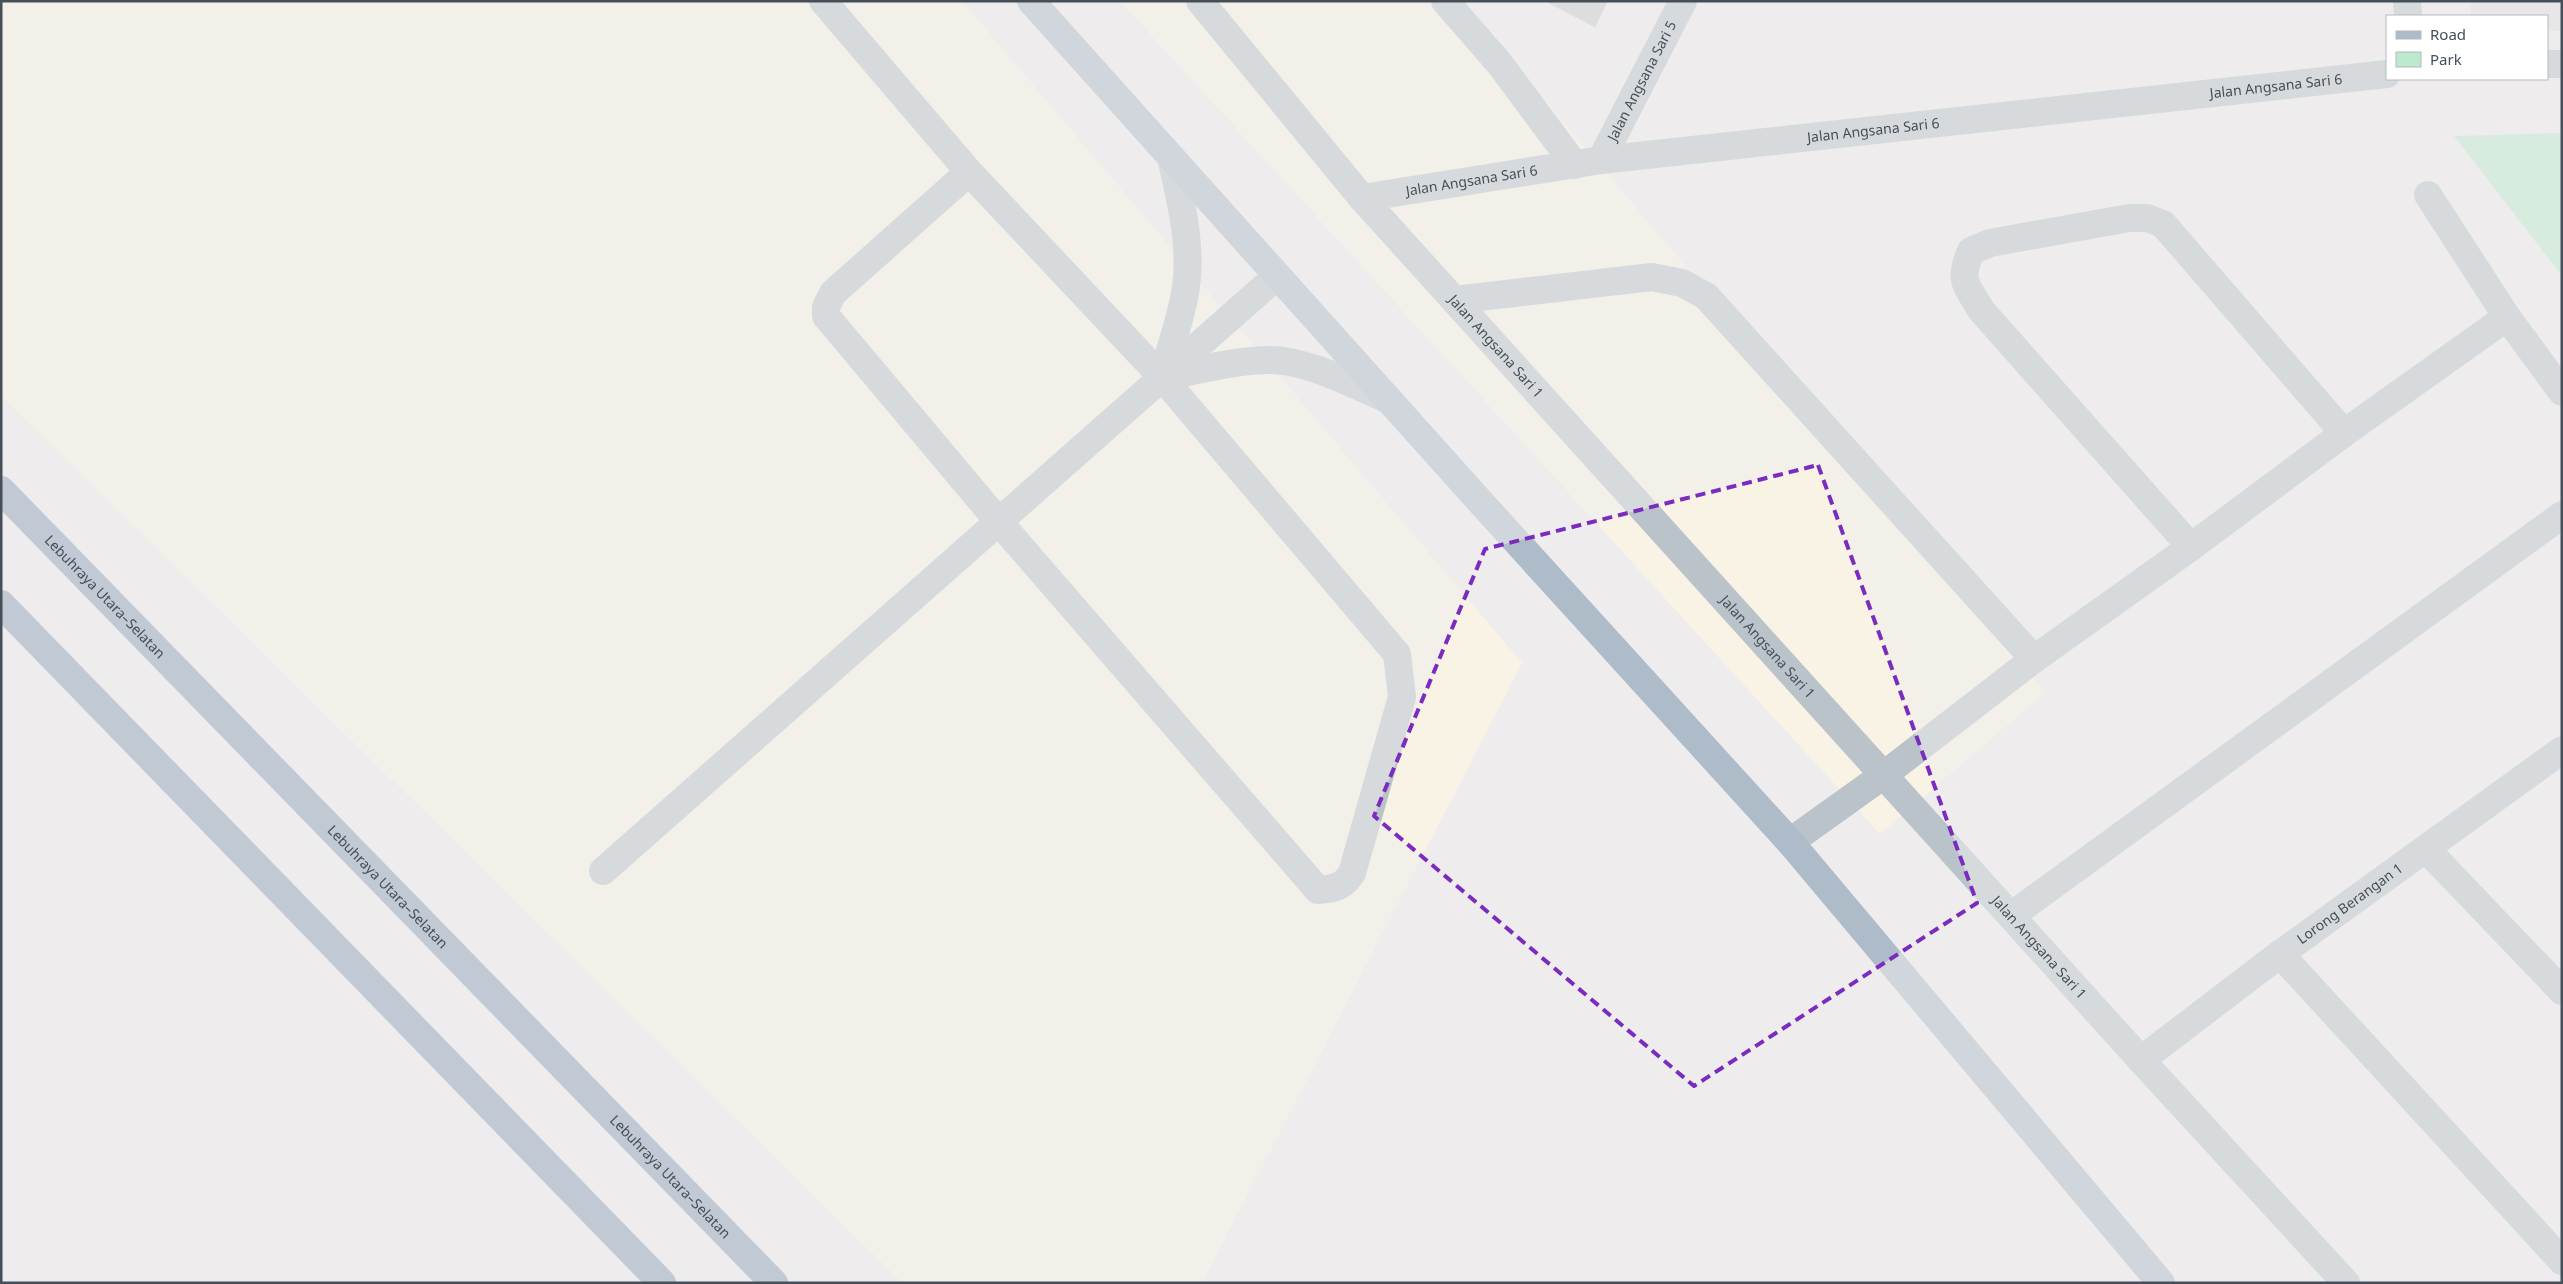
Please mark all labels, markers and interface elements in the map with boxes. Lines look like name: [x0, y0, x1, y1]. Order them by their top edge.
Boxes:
legend: [2386, 15, 2548, 80]
street label: Jalan Angsana Sari 5: [1601, 17, 1680, 146]
text: Road: [2430, 24, 2466, 44]
text: Park: [2430, 49, 2462, 69]
street label: Jalan Angsana Sari 6: [2207, 69, 2343, 103]
street label: Jalan Angsana Sari 6: [1804, 113, 1940, 147]
street label: Jalan Angsana Sari 6: [1402, 160, 1539, 200]
street label: Jalan Angsana Sari 1: [1443, 289, 1548, 402]
street label: Lebuhraya Utara–Selatan: [41, 530, 170, 662]
street label: Jalan Angsana Sari 1: [1715, 589, 1820, 702]
street label: Lebuhraya Utara–Selatan: [324, 821, 453, 952]
street label: Lorong Berangan 1: [2293, 858, 2406, 948]
street label: Jalan Angsana Sari 1: [1987, 890, 2091, 1003]
street label: Lebuhraya Utara–Selatan: [606, 1111, 735, 1242]

